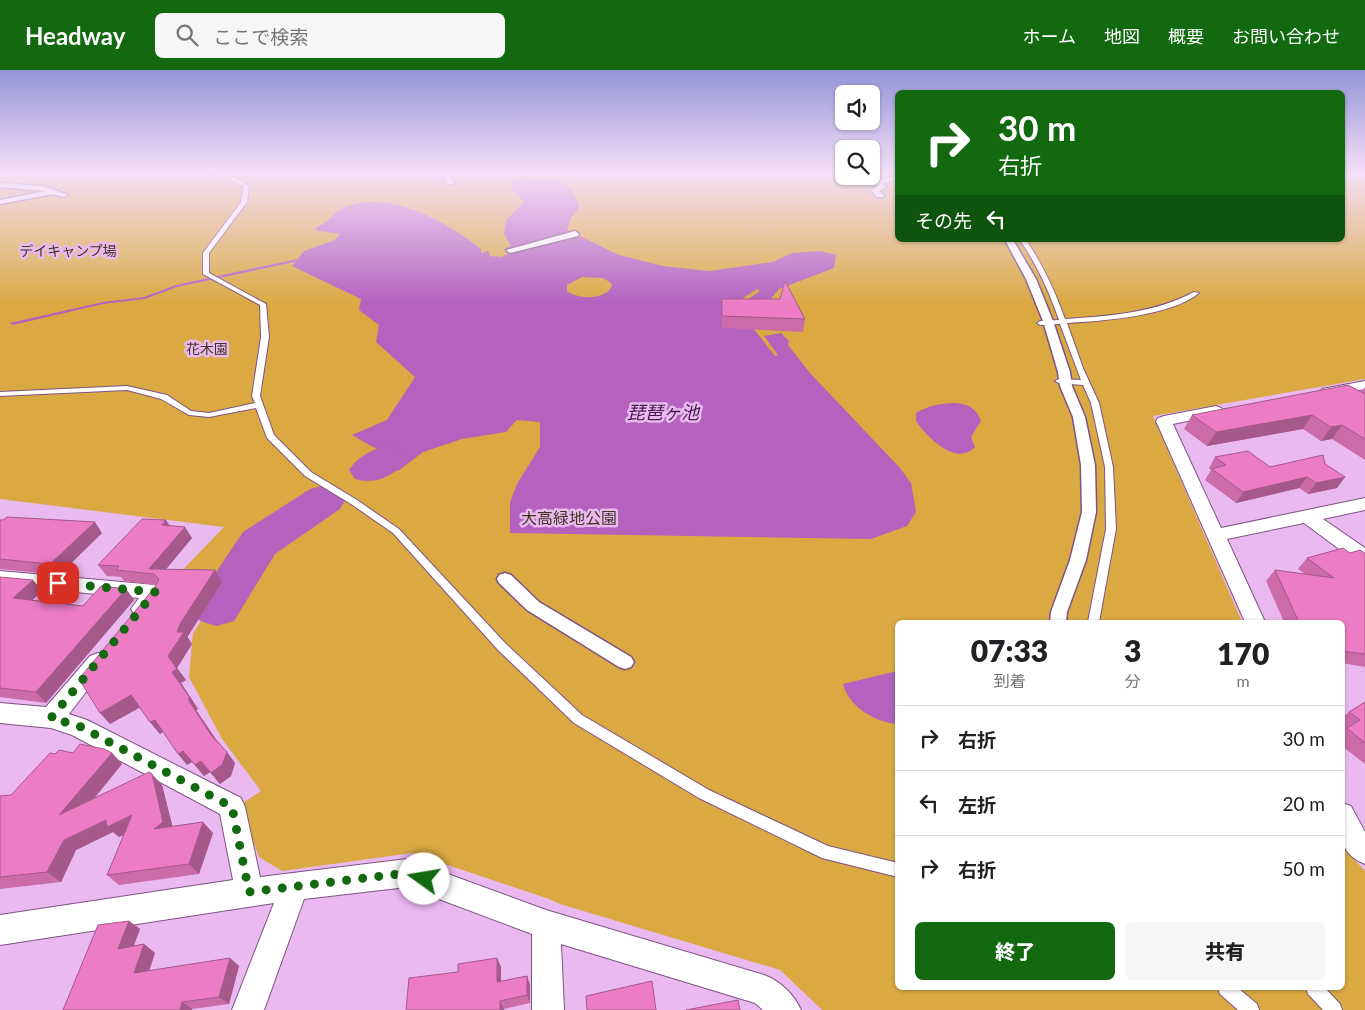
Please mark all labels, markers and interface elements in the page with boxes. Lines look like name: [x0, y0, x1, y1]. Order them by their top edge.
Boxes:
search box: [155, 13, 505, 58]
text: Headway: [25, 21, 125, 50]
icon: search: [173, 21, 201, 49]
text: ここで検索: [213, 25, 308, 48]
text: ホーム: [1023, 25, 1076, 47]
text: 地図: [1104, 25, 1140, 47]
text: 概要: [1168, 25, 1204, 47]
text: お問い合わせ: [1232, 25, 1340, 47]
map controls: [835, 85, 880, 185]
button: sound: [835, 85, 880, 130]
text: 30 m: [998, 106, 1076, 148]
icon: right: [915, 110, 980, 175]
button: search: [835, 140, 880, 185]
text: 右折: [998, 152, 1042, 179]
icon: left: [982, 205, 1010, 233]
text: その先: [915, 209, 972, 232]
park label: デイキャンプ場: [19, 242, 117, 259]
park label: 花木園: [186, 340, 228, 357]
water label: 琵琶ヶ池: [627, 401, 701, 423]
park label: 大高緑地公園: [521, 508, 617, 527]
pin: [37, 562, 79, 604]
icon: arrive: [44, 569, 72, 597]
text: 07:33: [971, 632, 1048, 668]
text: 3: [1124, 632, 1141, 668]
text: 170: [1217, 635, 1269, 671]
text: 到着: [993, 671, 1025, 690]
text: 分: [1125, 671, 1141, 690]
text: m: [1237, 671, 1250, 690]
icon: right: [915, 724, 943, 752]
text: 30 m: [1282, 727, 1325, 750]
text: 右折: [958, 728, 996, 751]
icon: left: [915, 789, 943, 817]
text: 20 m: [1282, 792, 1325, 815]
text: 左折: [958, 793, 996, 816]
position arrow: [397, 852, 449, 904]
icon: right: [915, 854, 943, 882]
text: 50 m: [1282, 857, 1325, 880]
text: 右折: [958, 858, 996, 881]
button: 終了: [915, 922, 1115, 980]
button: 共有: [1125, 922, 1325, 980]

